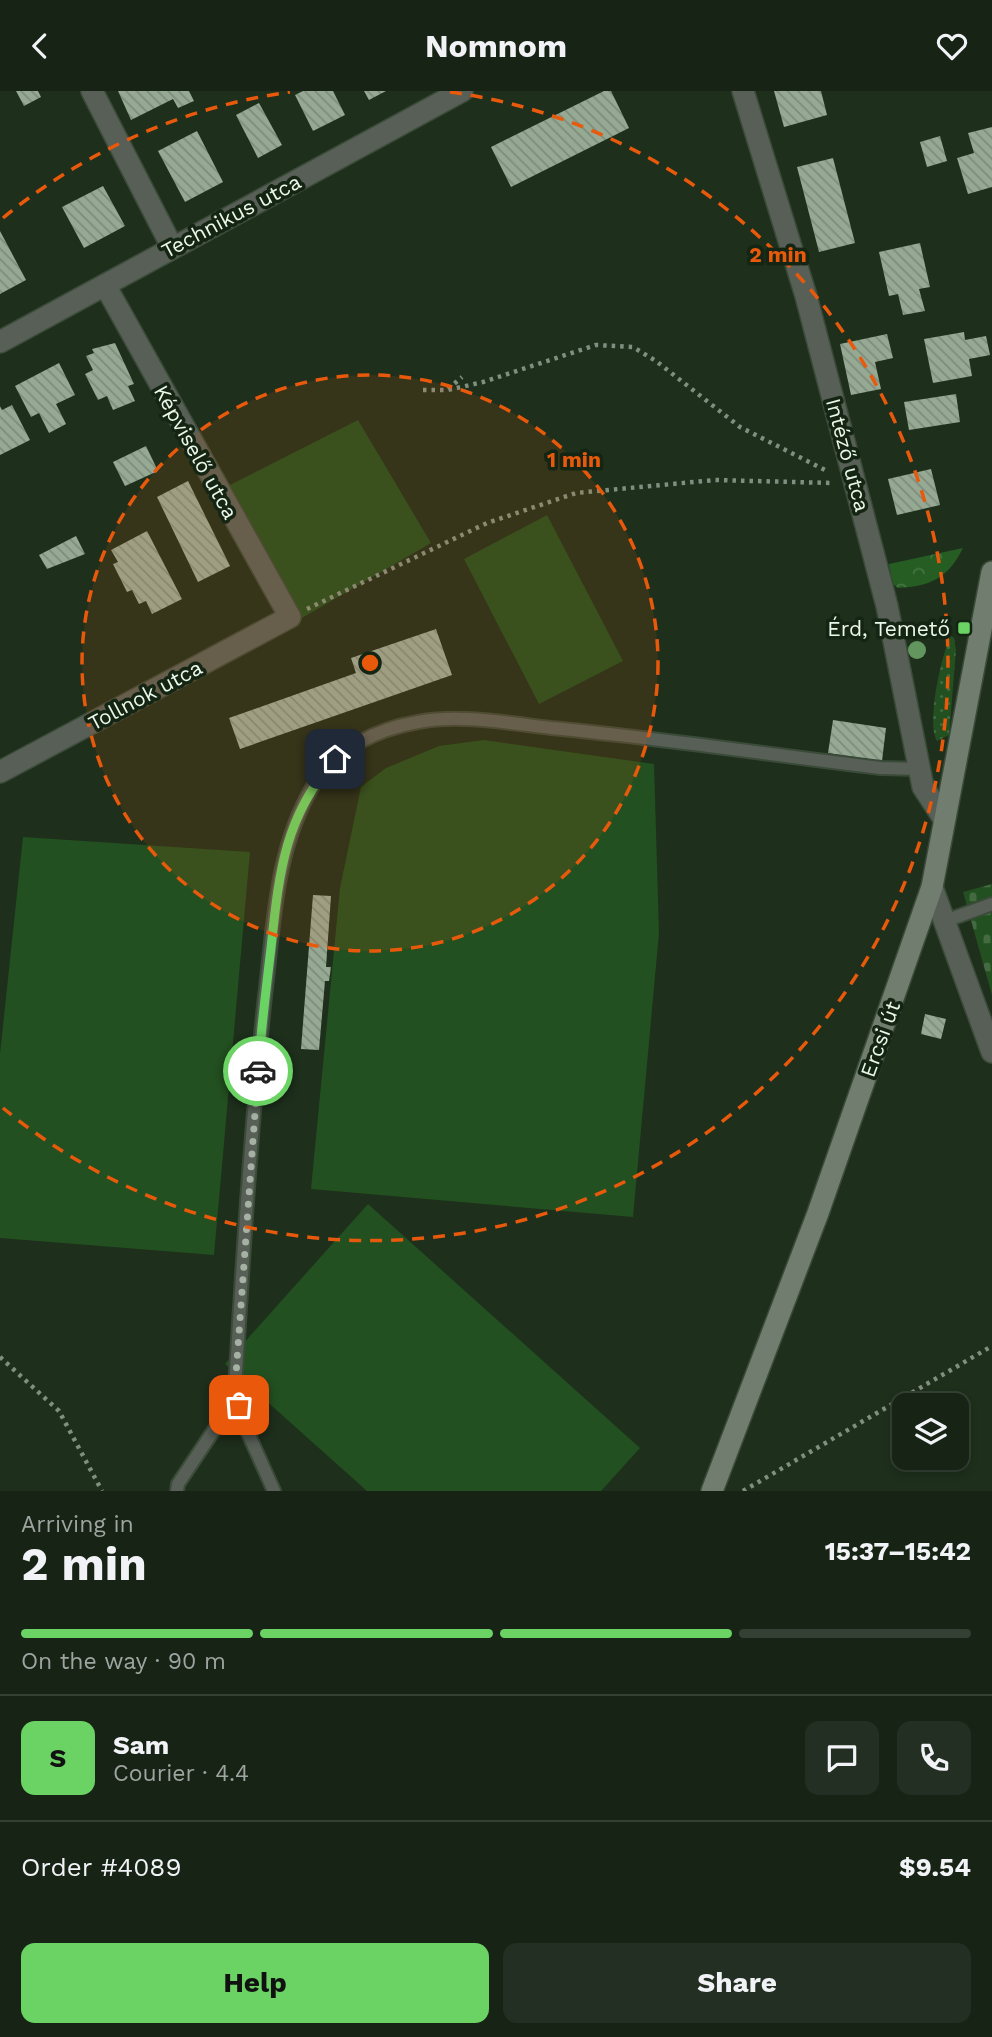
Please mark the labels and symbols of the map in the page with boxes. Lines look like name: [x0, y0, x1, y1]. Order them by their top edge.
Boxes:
street label: Technikus utca: [157, 169, 305, 263]
text: 2 min: [749, 242, 807, 267]
street label: Képviselő utca: [149, 381, 243, 524]
street label: Intéző utca: [821, 396, 875, 514]
text: 1 min: [547, 447, 601, 472]
place label: Érd, Temető: [827, 616, 950, 641]
marker: Érd, Temető: [956, 620, 972, 636]
centre of rings: [358, 651, 382, 675]
street label: Tollnok utca: [84, 654, 206, 735]
pin: [305, 729, 365, 789]
street label: Ercsi út: [855, 997, 905, 1080]
courier: [223, 1036, 293, 1106]
pin: [209, 1375, 269, 1435]

